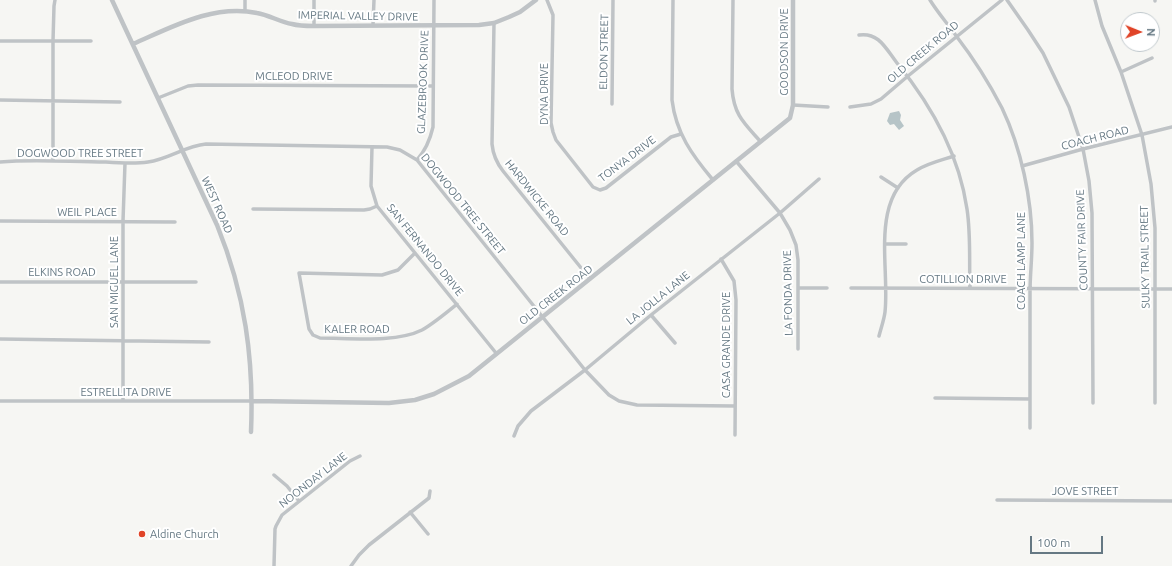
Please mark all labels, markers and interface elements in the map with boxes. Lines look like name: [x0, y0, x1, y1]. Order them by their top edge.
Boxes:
street label: IMPERIAL VALLEY DRIVE: [298, 8, 418, 24]
street label: GOODSON DRIVE: [777, 8, 791, 96]
north arrow: [1120, 12, 1160, 52]
street label: ELDON STREET: [597, 14, 611, 90]
street label: OLD CREEK ROAD: [884, 18, 962, 86]
text: N: [1145, 28, 1157, 36]
street label: GLAZEBROOK DRIVE: [415, 30, 431, 134]
street label: DYNA DRIVE: [537, 63, 551, 125]
street label: MCLEOD DRIVE: [255, 69, 333, 83]
street label: COACH ROAD: [1060, 123, 1130, 153]
street label: TONYA DRIVE: [596, 133, 658, 185]
street label: DOGWOOD TREE STREET: [17, 146, 143, 160]
street label: DOGWOOD TREE STREET: [418, 151, 508, 257]
street label: HARDWICKE ROAD: [502, 157, 572, 239]
street label: WEST ROAD: [199, 174, 235, 236]
street label: COUNTY FAIR DRIVE: [1074, 189, 1090, 291]
street label: SAN FERNANDO DRIVE: [384, 201, 466, 299]
street label: WEIL PLACE: [57, 205, 117, 219]
street label: SULKY TRAIL STREET: [1137, 205, 1153, 309]
street label: COACH LAMP LANE: [1014, 212, 1028, 310]
street label: SAN MIGUEL LANE: [107, 236, 121, 328]
street label: LA FONDA DRIVE: [781, 250, 795, 336]
street label: OLD CREEK ROAD: [517, 262, 595, 328]
street label: ELKINS ROAD: [28, 265, 96, 279]
street label: LA JOLLA LANE: [624, 268, 692, 328]
street label: COTILLION DRIVE: [919, 272, 1007, 286]
street label: CASA GRANDE DRIVE: [719, 292, 733, 398]
street label: KALER ROAD: [324, 322, 390, 336]
street label: ESTRELLITA DRIVE: [81, 385, 171, 399]
street label: NOONDAY LANE: [276, 449, 350, 511]
street label: JOVE STREET: [1052, 484, 1118, 498]
place label: Aldine Church: [150, 527, 219, 541]
scale bar: [1032, 528, 1105, 554]
marker: Aldine Church: [137, 529, 147, 539]
text: 100 m: [1037, 536, 1070, 549]

